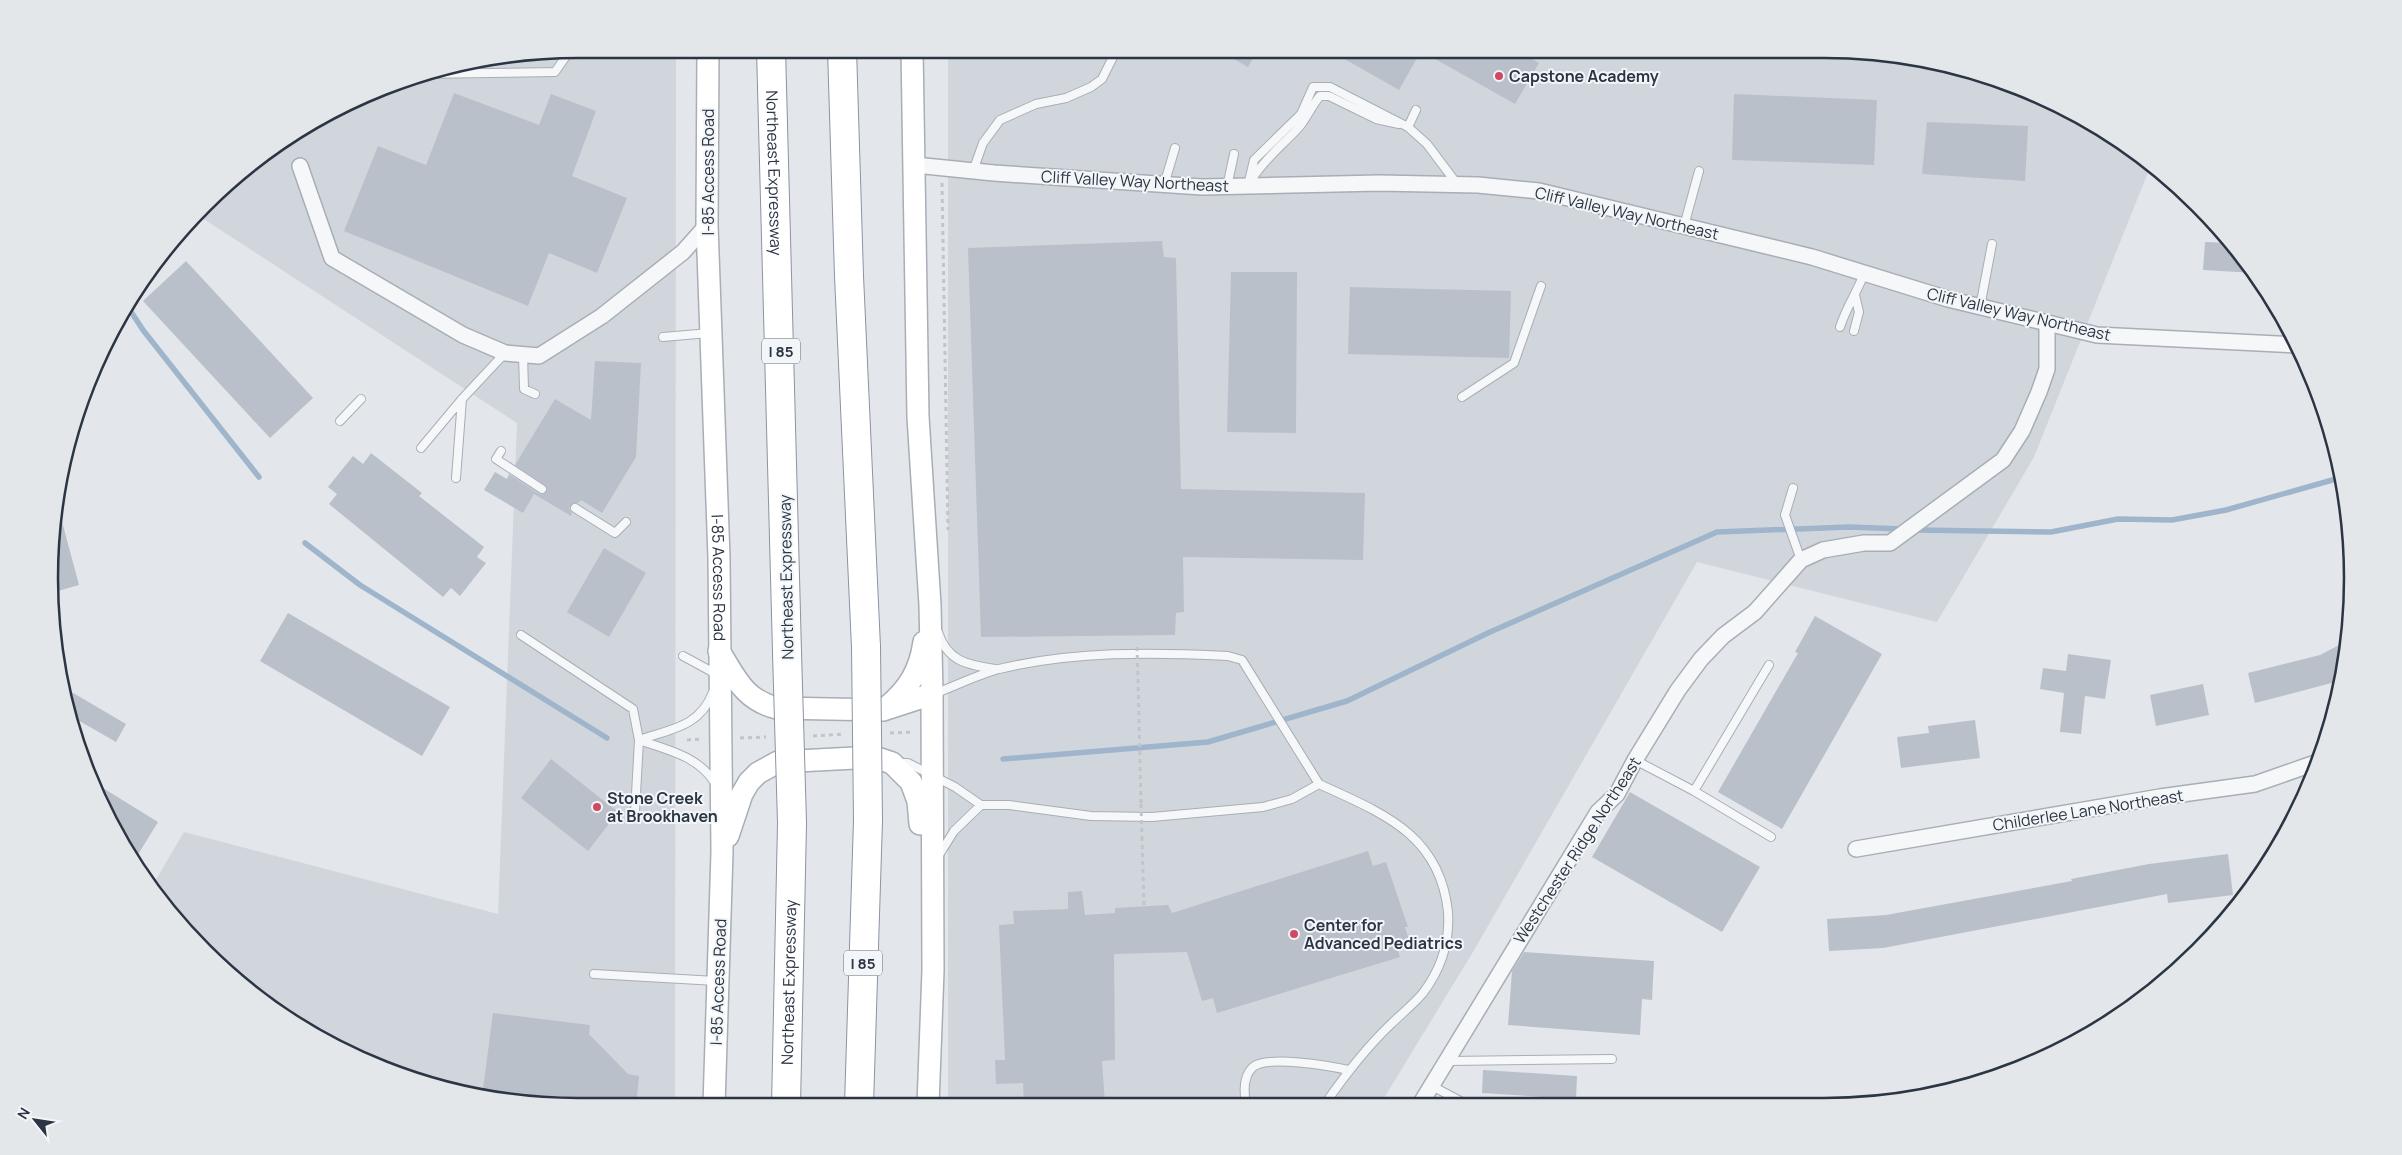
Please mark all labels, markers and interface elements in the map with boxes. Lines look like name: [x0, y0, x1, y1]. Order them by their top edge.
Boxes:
place label: Capstone Academy: [1509, 65, 1659, 87]
marker: Capstone Academy: [1493, 70, 1505, 82]
street label: Northeast Expressway: [761, 90, 787, 257]
street label: I-85 Access Road: [697, 109, 719, 235]
street label: Cliff Valley Way Northeast: [1040, 165, 1230, 197]
street label: Cliff Valley Way Northeast: [1533, 181, 1721, 245]
street label: Cliff Valley Way Northeast: [1925, 282, 2113, 346]
road number: I 85: [762, 338, 800, 364]
street label: Northeast Expressway: [774, 494, 798, 660]
street label: I-85 Access Road: [706, 514, 731, 641]
street label: Westchester Ridge Northeast: [1508, 752, 1646, 948]
street label: Childerlee Lane Northeast: [1991, 784, 2185, 836]
place label: Stone Creek at Brookhaven: [607, 787, 718, 827]
marker: Stone Creek at Brookhaven: [591, 801, 603, 813]
street label: Northeast Expressway: [776, 899, 801, 1065]
place label: Center for Advanced Pediatrics: [1304, 914, 1463, 954]
street label: I-85 Access Road: [705, 918, 731, 1046]
marker: Center for Advanced Pediatrics: [1288, 928, 1300, 940]
road number: I 85: [844, 950, 882, 976]
north arrow: [10, 1095, 60, 1145]
text: N: [13, 1104, 34, 1122]

